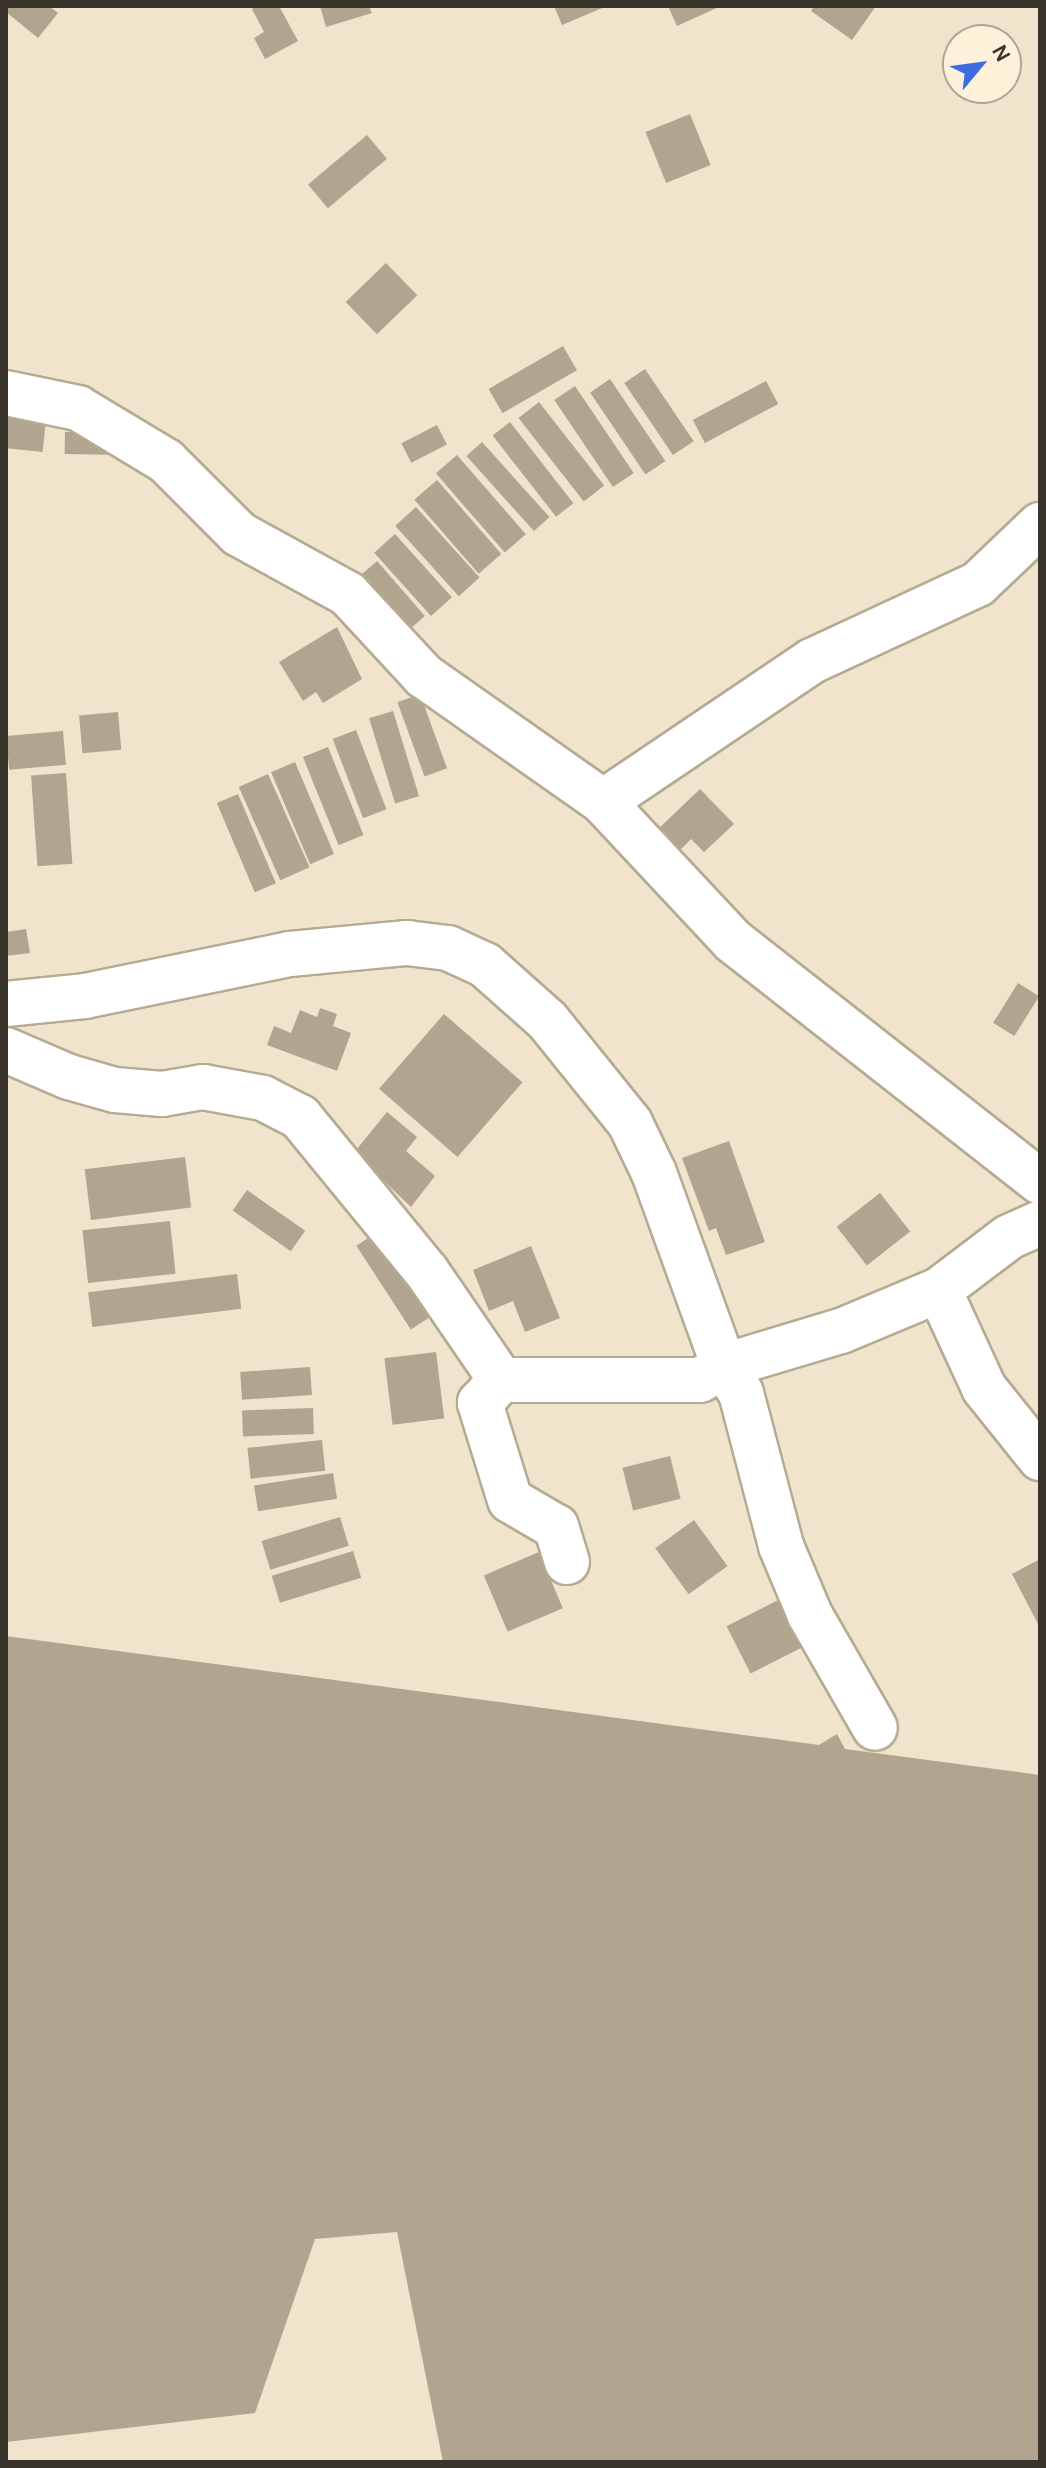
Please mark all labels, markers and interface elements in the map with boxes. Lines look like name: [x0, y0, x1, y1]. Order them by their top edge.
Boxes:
north arrow: [942, 24, 1022, 104]
text: N: [986, 40, 1016, 67]

